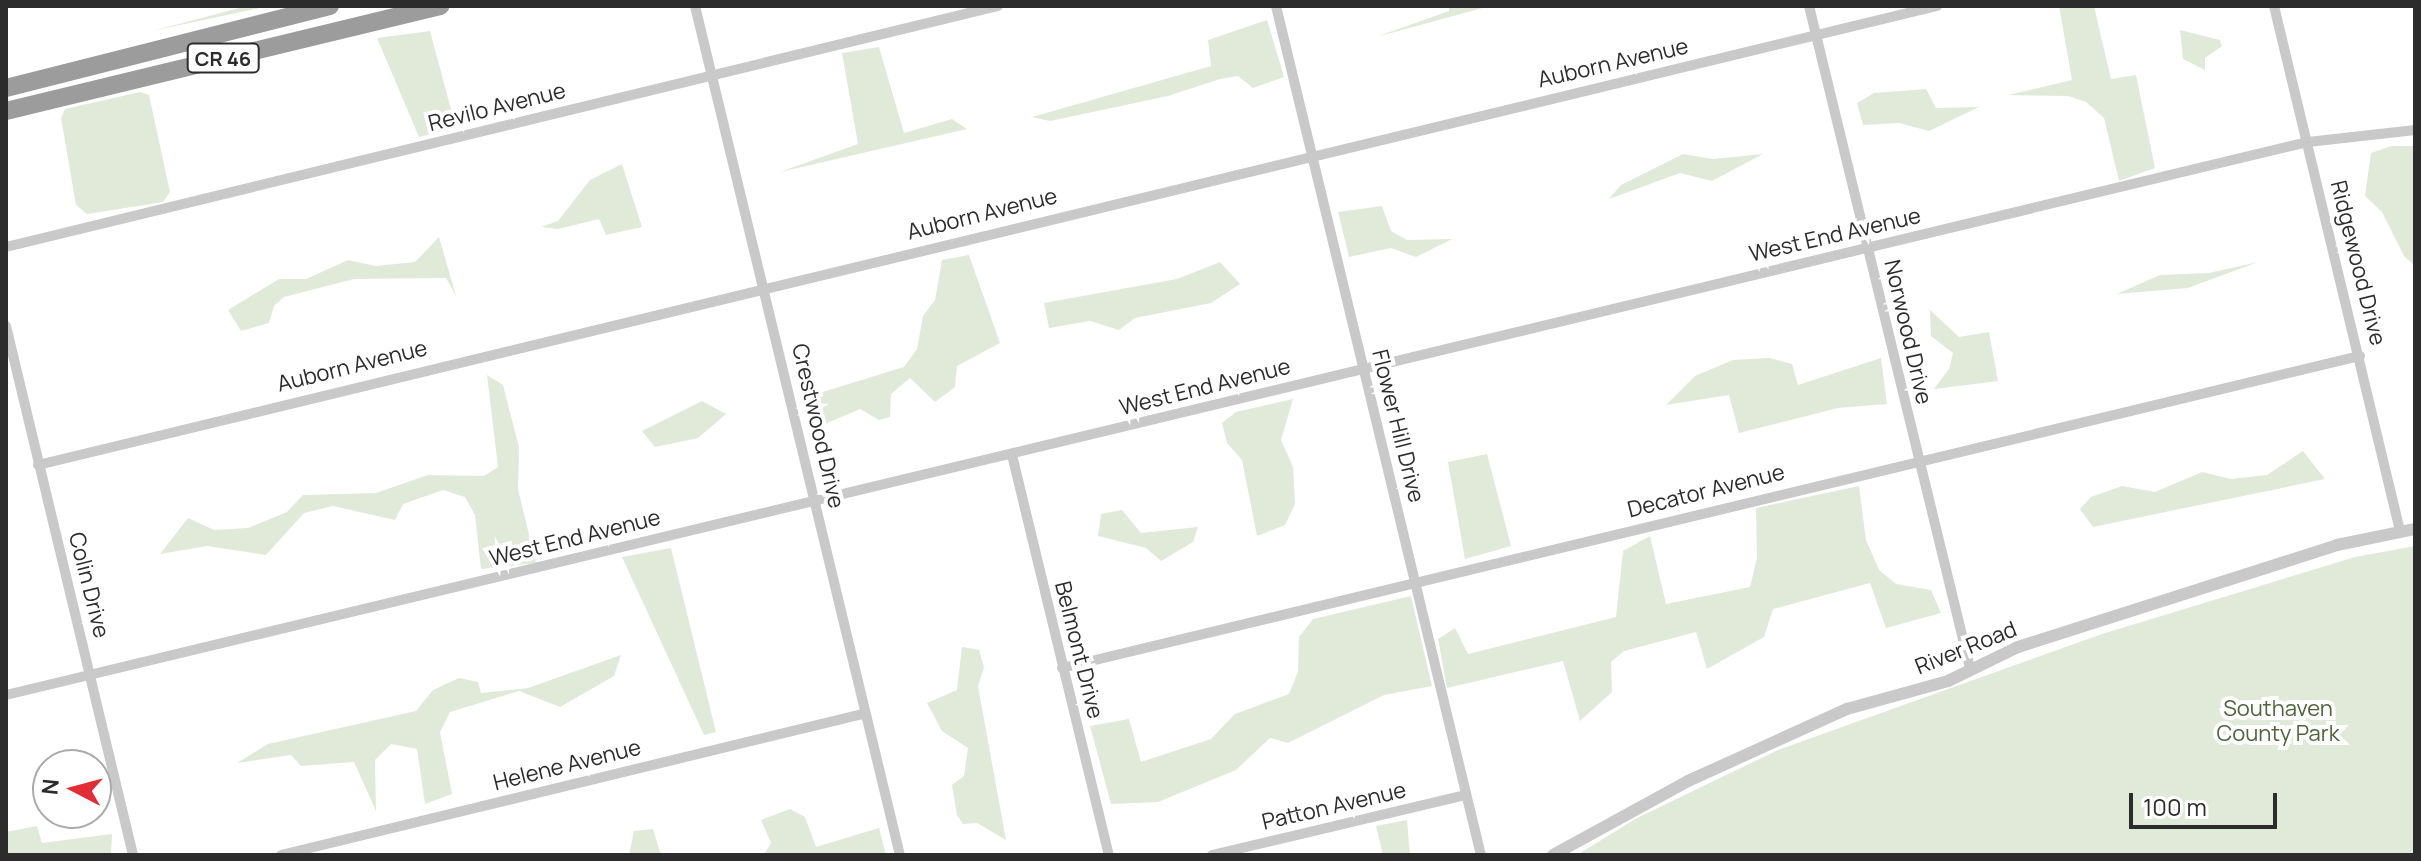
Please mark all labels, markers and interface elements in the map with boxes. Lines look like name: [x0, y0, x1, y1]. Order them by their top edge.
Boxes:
street label: Auborn Avenue: [1535, 33, 1691, 93]
road number: CR 46: [185, 42, 261, 74]
street label: Revilo Avenue: [426, 77, 568, 137]
street label: Ridgewood Drive: [2325, 178, 2391, 348]
street label: Auborn Avenue: [904, 183, 1060, 245]
street label: West End Avenue: [1747, 202, 1923, 268]
street label: Norwood Drive: [1879, 257, 1937, 407]
street label: Auborn Avenue: [274, 335, 430, 397]
street label: Crestwood Drive: [786, 341, 850, 511]
street label: Flower Hill Drive: [1366, 347, 1430, 505]
street label: West End Avenue: [1117, 353, 1293, 421]
street label: Decator Avenue: [1625, 459, 1787, 523]
street label: West End Avenue: [487, 504, 663, 572]
street label: Colin Drive: [63, 529, 115, 641]
street label: Belmont Drive: [1049, 579, 1109, 721]
street label: River Road: [1911, 616, 2021, 680]
park label: Southaven County Park: [2216, 695, 2340, 746]
street label: Helene Avenue: [490, 734, 644, 796]
north arrow: [32, 749, 112, 829]
text: N: [34, 777, 66, 796]
street label: Patton Avenue: [1259, 777, 1409, 835]
scale bar: [2133, 777, 2281, 827]
text: 100 m: [2143, 790, 2207, 823]

